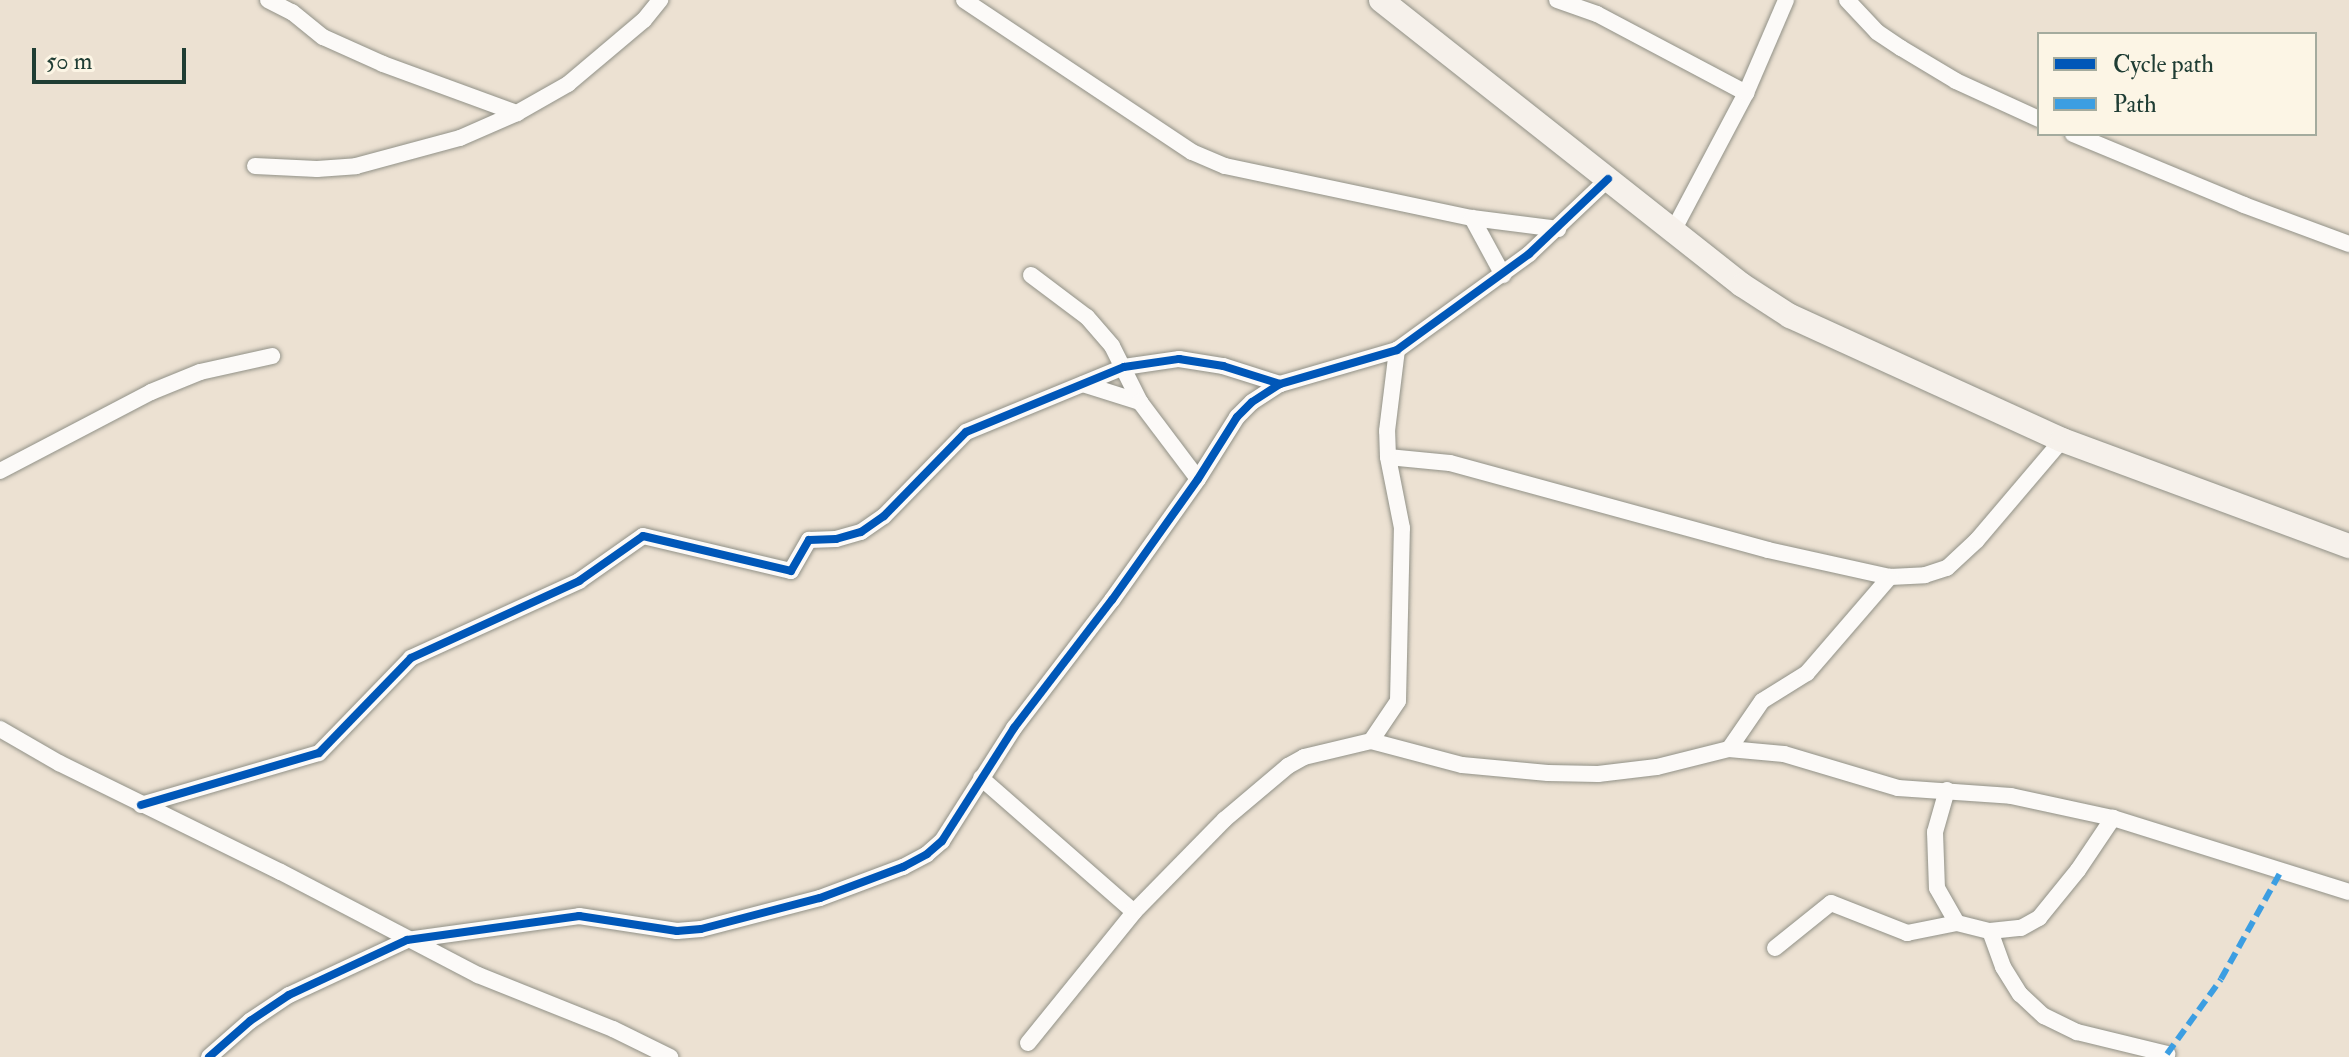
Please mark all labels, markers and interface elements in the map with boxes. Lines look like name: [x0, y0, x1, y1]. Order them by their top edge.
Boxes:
scale bar: [36, 32, 190, 82]
legend: [2037, 32, 2317, 136]
text: 50 m: [46, 46, 92, 77]
text: Cycle path: [2113, 49, 2214, 80]
text: Path: [2113, 89, 2157, 120]

